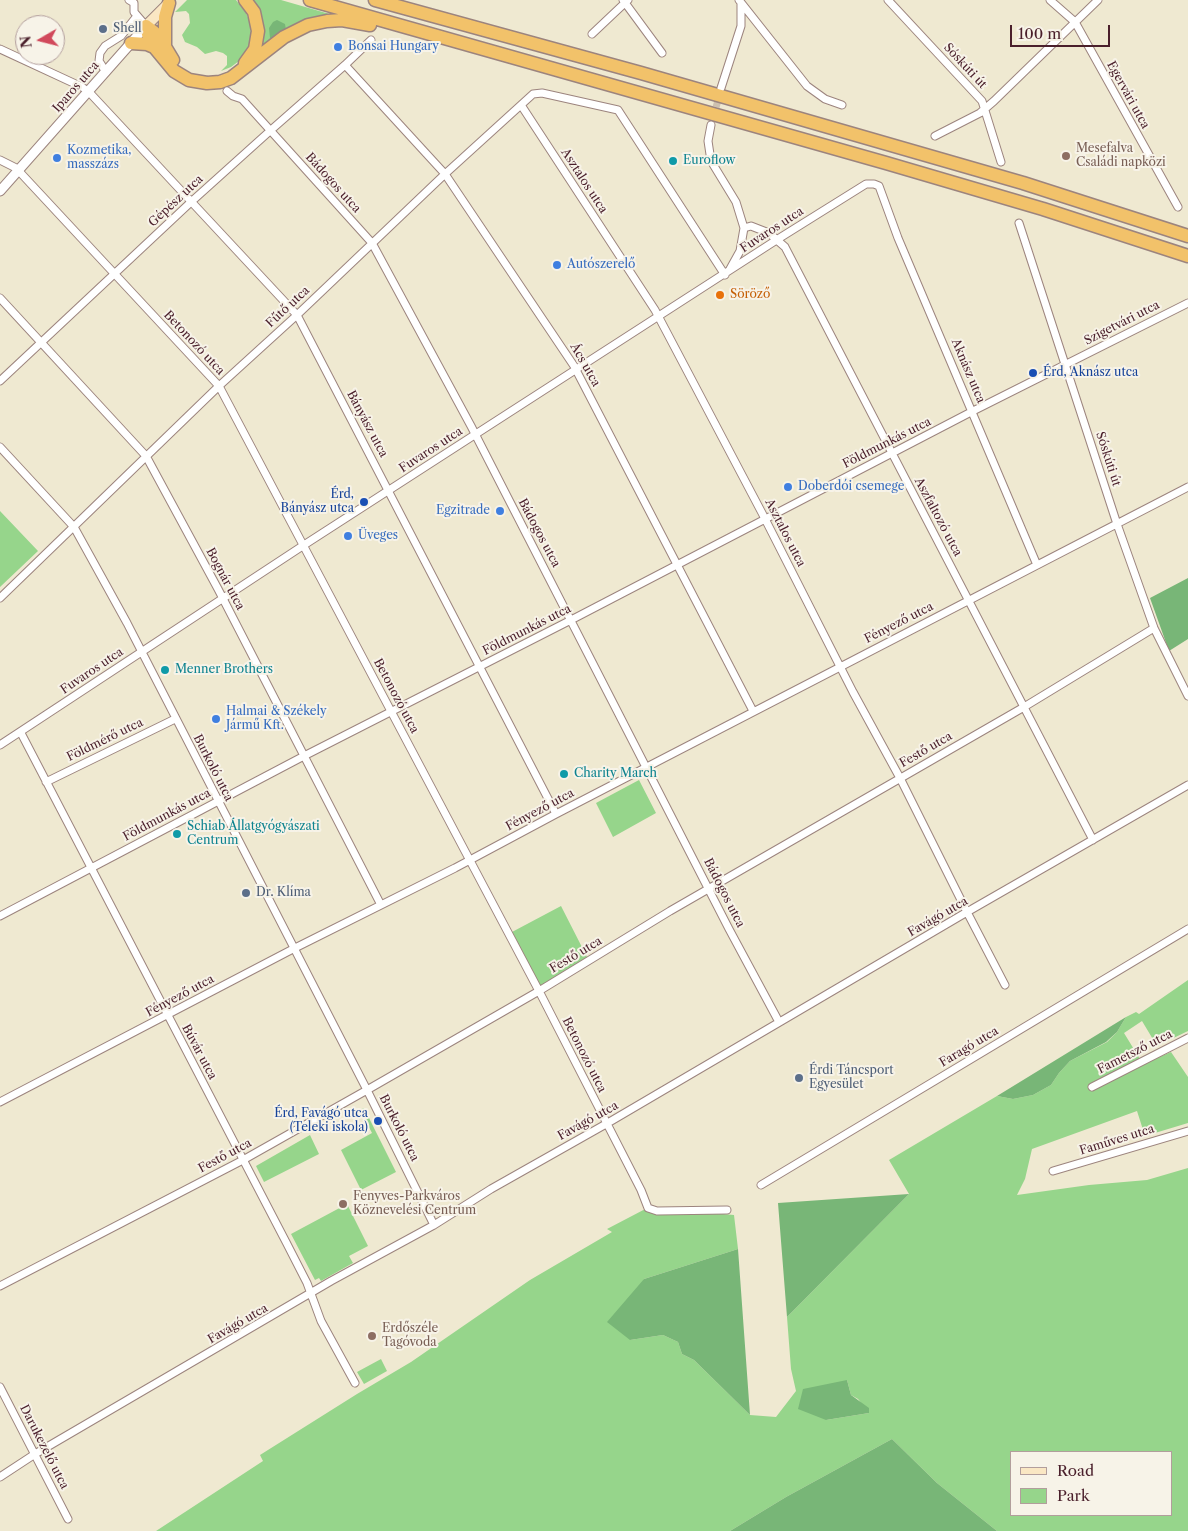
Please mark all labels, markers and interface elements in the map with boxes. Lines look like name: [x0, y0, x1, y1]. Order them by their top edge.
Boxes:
north arrow: [15, 15, 65, 65]
scale bar: [1013, 15, 1113, 47]
place label: Shell: [113, 22, 142, 36]
marker: Shell: [97, 23, 109, 35]
text: 100 m: [1018, 24, 1061, 43]
text: N: [16, 35, 36, 49]
place label: Bonsai Hungary: [348, 40, 439, 54]
street label: Sóskúti út: [940, 40, 990, 92]
marker: Bonsai Hungary: [332, 41, 344, 53]
street label: Iparos utca: [50, 58, 102, 116]
street label: Egervári utca: [1104, 59, 1152, 131]
place label: Mesefalva Családi napközi: [1076, 142, 1166, 170]
place label: Kozmetika, masszázs: [67, 144, 131, 172]
street label: Asztalos utca: [558, 146, 610, 216]
street label: Bádogos utca: [302, 150, 364, 216]
marker: Mesefalva Családi napközi: [1060, 150, 1072, 162]
marker: Kozmetika, masszázs: [51, 152, 63, 164]
place label: Euroflow: [683, 154, 735, 168]
marker: Euroflow: [667, 155, 679, 167]
street label: Gépész utca: [146, 172, 206, 230]
street label: Fuvaros utca: [738, 204, 806, 256]
place label: Autószerelő: [567, 258, 635, 272]
marker: Autószerelő: [551, 259, 563, 271]
street label: Fűtő utca: [263, 283, 313, 331]
place label: Söröző: [730, 288, 770, 302]
marker: Söröző: [714, 289, 726, 301]
street label: Szigetvári utca: [1082, 298, 1162, 348]
street label: Betonozó utca: [161, 308, 227, 378]
street label: Aknász utca: [948, 337, 988, 405]
street label: Ács utca: [567, 341, 603, 389]
place label: Érd, Aknász utca: [1043, 366, 1138, 380]
marker: Érd, Aknász utca: [1027, 367, 1039, 379]
street label: Bányász utca: [343, 388, 391, 460]
street label: Földmunkás utca: [840, 414, 934, 472]
street label: Fuvaros utca: [397, 424, 465, 476]
street label: Sóskúti út: [1092, 430, 1124, 488]
street label: Aszfaltozó utca: [911, 475, 965, 559]
place label: Doberdói csemege: [798, 480, 905, 494]
marker: Doberdói csemege: [782, 481, 794, 493]
place label: Érd, Bányász utca: [281, 488, 354, 516]
marker: Érd, Bányász utca: [358, 496, 370, 508]
street label: Bádogos utca: [515, 496, 563, 570]
street label: Asztalos utca: [762, 497, 808, 569]
place label: Egzitrade: [436, 504, 490, 518]
marker: Egzitrade: [494, 505, 506, 517]
place label: Üveges: [358, 529, 398, 543]
marker: Üveges: [342, 530, 354, 542]
street label: Bognár utca: [203, 545, 247, 613]
street label: Fényező utca: [862, 599, 936, 647]
street label: Földmunkás utca: [480, 601, 574, 659]
street label: Fuvaros utca: [58, 645, 126, 697]
street label: Betonozó utca: [370, 656, 422, 736]
place label: Menner Brothers: [175, 663, 273, 677]
marker: Menner Brothers: [159, 664, 171, 676]
place label: Halmai & Székely Jármű Kft.: [226, 705, 327, 733]
marker: Halmai & Székely Jármű Kft.: [210, 713, 222, 725]
street label: Földmérő utca: [64, 715, 146, 765]
street label: Festő utca: [897, 729, 955, 771]
street label: Burkoló utca: [190, 732, 236, 804]
place label: Charity March: [574, 767, 657, 781]
marker: Charity March: [558, 768, 570, 780]
street label: Földmunkás utca: [121, 786, 213, 844]
street label: Fényező utca: [503, 786, 577, 834]
place label: Schiab Állatgyógyászati Centrum: [187, 820, 320, 848]
marker: Schiab Állatgyógyászati Centrum: [171, 828, 183, 840]
street label: Bádogos utca: [700, 856, 748, 930]
place label: Dr. Klíma: [256, 886, 311, 900]
marker: Dr. Klíma: [240, 887, 252, 899]
street label: Favágó utca: [905, 894, 971, 940]
street label: Festő utca: [547, 934, 605, 976]
street label: Fényező utca: [143, 972, 217, 1020]
street label: Betonozó utca: [559, 1015, 609, 1095]
street label: Búvár utca: [178, 1022, 220, 1082]
street label: Faragó utca: [937, 1024, 1001, 1070]
street label: Fametsző utca: [1095, 1027, 1175, 1077]
place label: Érdi Táncsport Egyesület: [809, 1064, 894, 1092]
marker: Érdi Táncsport Egyesület: [793, 1072, 805, 1084]
street label: Burkoló utca: [376, 1092, 422, 1164]
street label: Favágó utca: [555, 1098, 621, 1144]
place label: Érd, Favágó utca (Teleki iskola): [274, 1107, 368, 1135]
marker: Érd, Favágó utca (Teleki iskola): [372, 1115, 384, 1127]
street label: Faműves utca: [1078, 1122, 1156, 1158]
street label: Festő utca: [196, 1136, 254, 1176]
place label: Fenyves-Parkváros Köznevelési Centrum: [353, 1190, 476, 1218]
marker: Fenyves-Parkváros Köznevelési Centrum: [337, 1198, 349, 1210]
street label: Favágó utca: [205, 1301, 271, 1347]
place label: Erdőszéle Tagóvoda: [382, 1322, 438, 1350]
marker: Erdőszéle Tagóvoda: [366, 1330, 378, 1342]
street label: Darukezelő utca: [16, 1402, 72, 1492]
legend: [1010, 1451, 1173, 1516]
text: Road: [1057, 1461, 1094, 1480]
text: Park: [1057, 1486, 1090, 1505]

